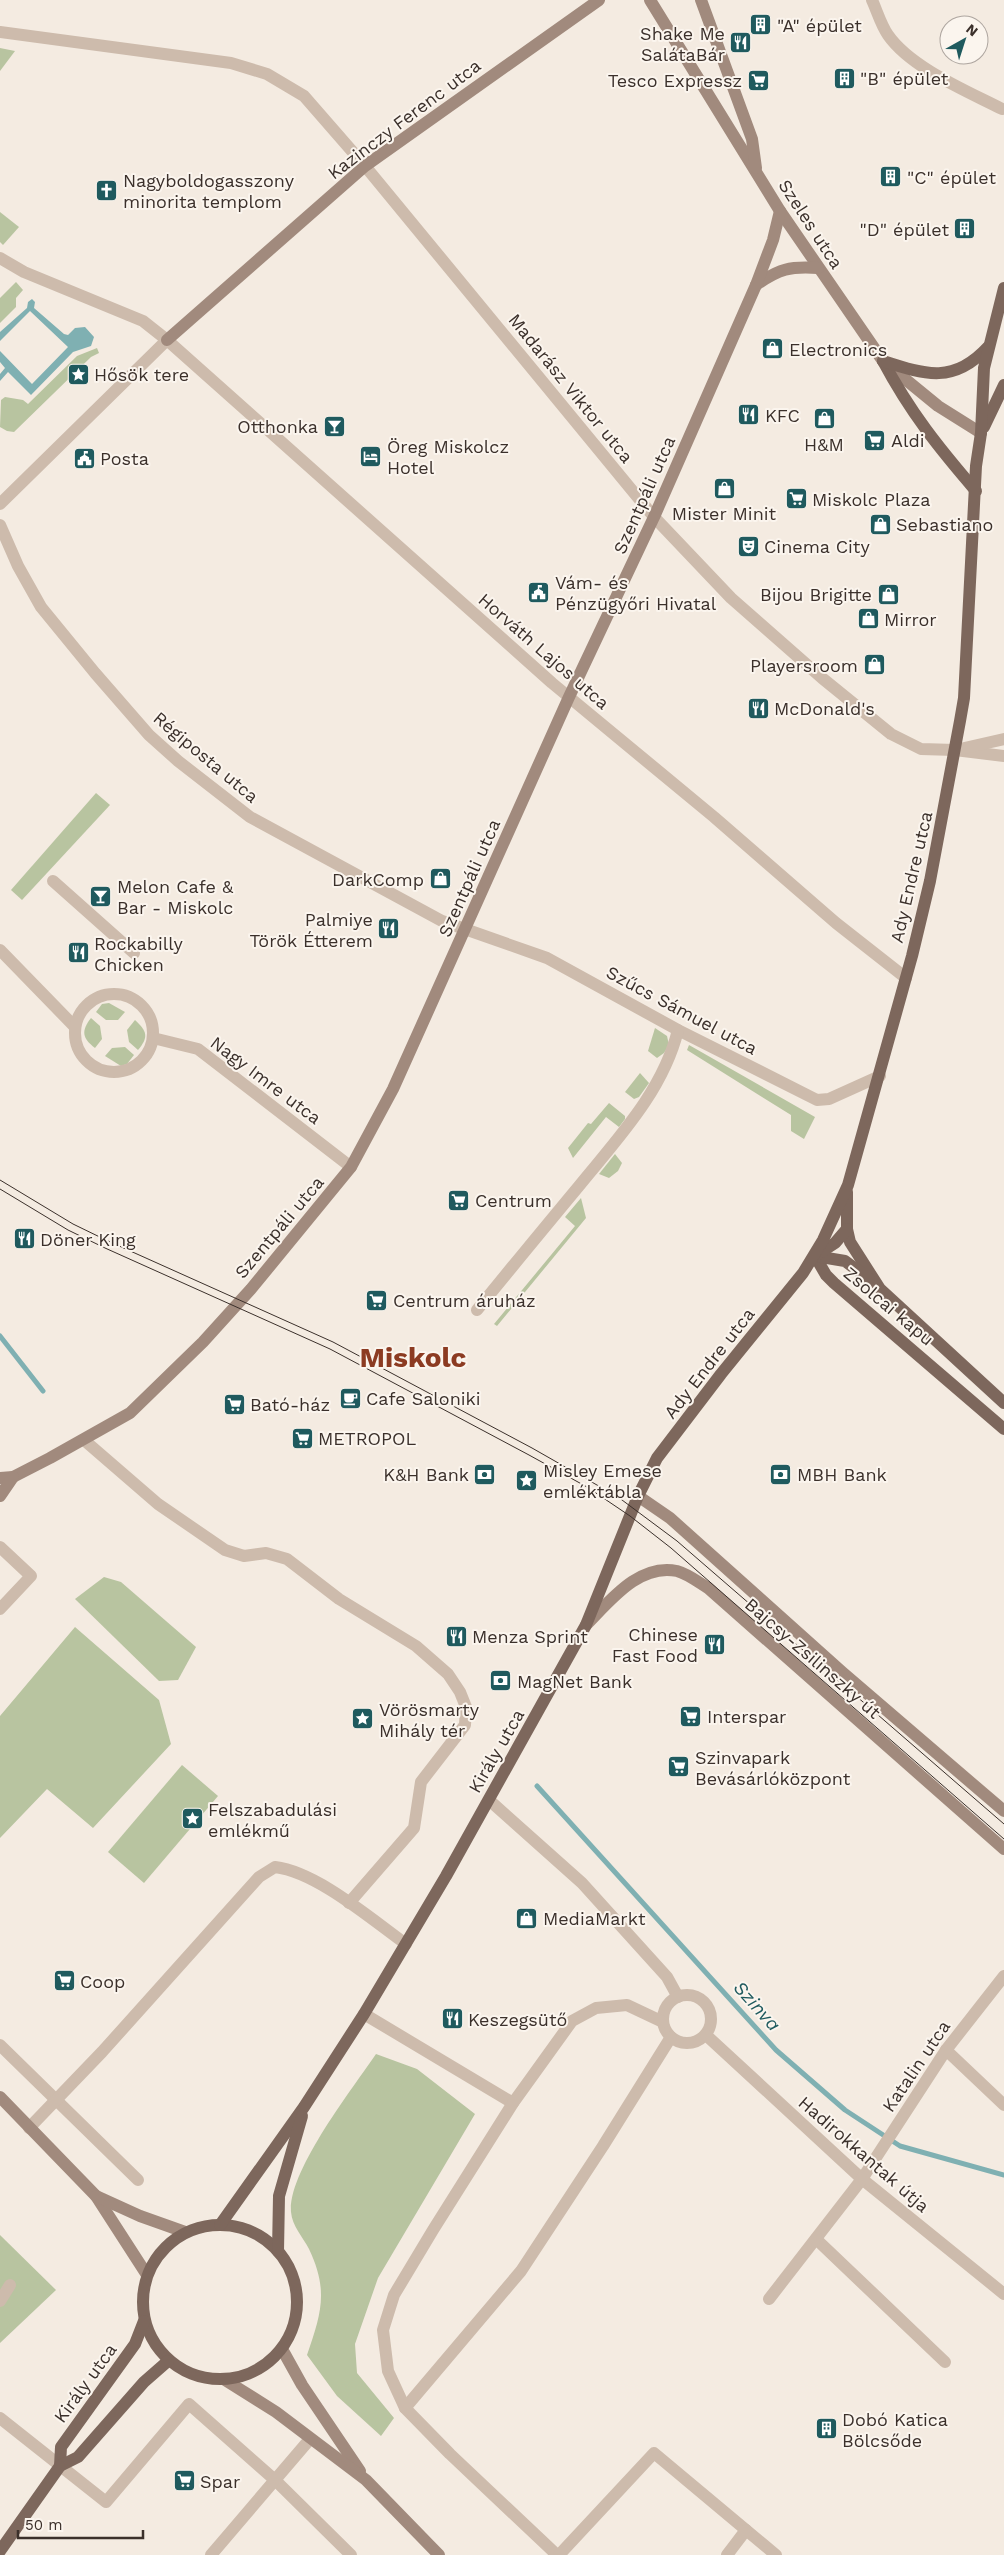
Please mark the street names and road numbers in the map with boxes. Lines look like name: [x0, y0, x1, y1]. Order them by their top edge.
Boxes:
street label: Kazinczy Ferenc utca: [323, 55, 485, 183]
street label: Szeles utca: [774, 176, 848, 272]
street label: Madarász Viktor utca: [504, 309, 638, 467]
street label: Szentpáli utca: [609, 433, 679, 557]
street label: Horváth Lajos utca: [474, 589, 614, 713]
street label: Régiposta utca: [149, 707, 263, 807]
street label: Ady Endre utca: [886, 809, 936, 945]
street label: Szentpáli utca: [434, 816, 504, 940]
street label: Szűcs Sámuel utca: [603, 961, 761, 1059]
street label: Nagy Imre utca: [207, 1032, 325, 1128]
street label: Szentpáli utca: [230, 1172, 328, 1282]
street label: Zsolcai kapu: [840, 1262, 938, 1350]
street label: Ady Endre utca: [659, 1304, 759, 1422]
street label: Bajcsy-Zsilinszky út: [741, 1593, 885, 1723]
street label: Király utca: [464, 1706, 528, 1796]
street label: Katalin utca: [878, 2016, 954, 2116]
street label: Hadirokkantak útja: [794, 2092, 934, 2216]
street label: Király utca: [49, 2339, 121, 2427]

